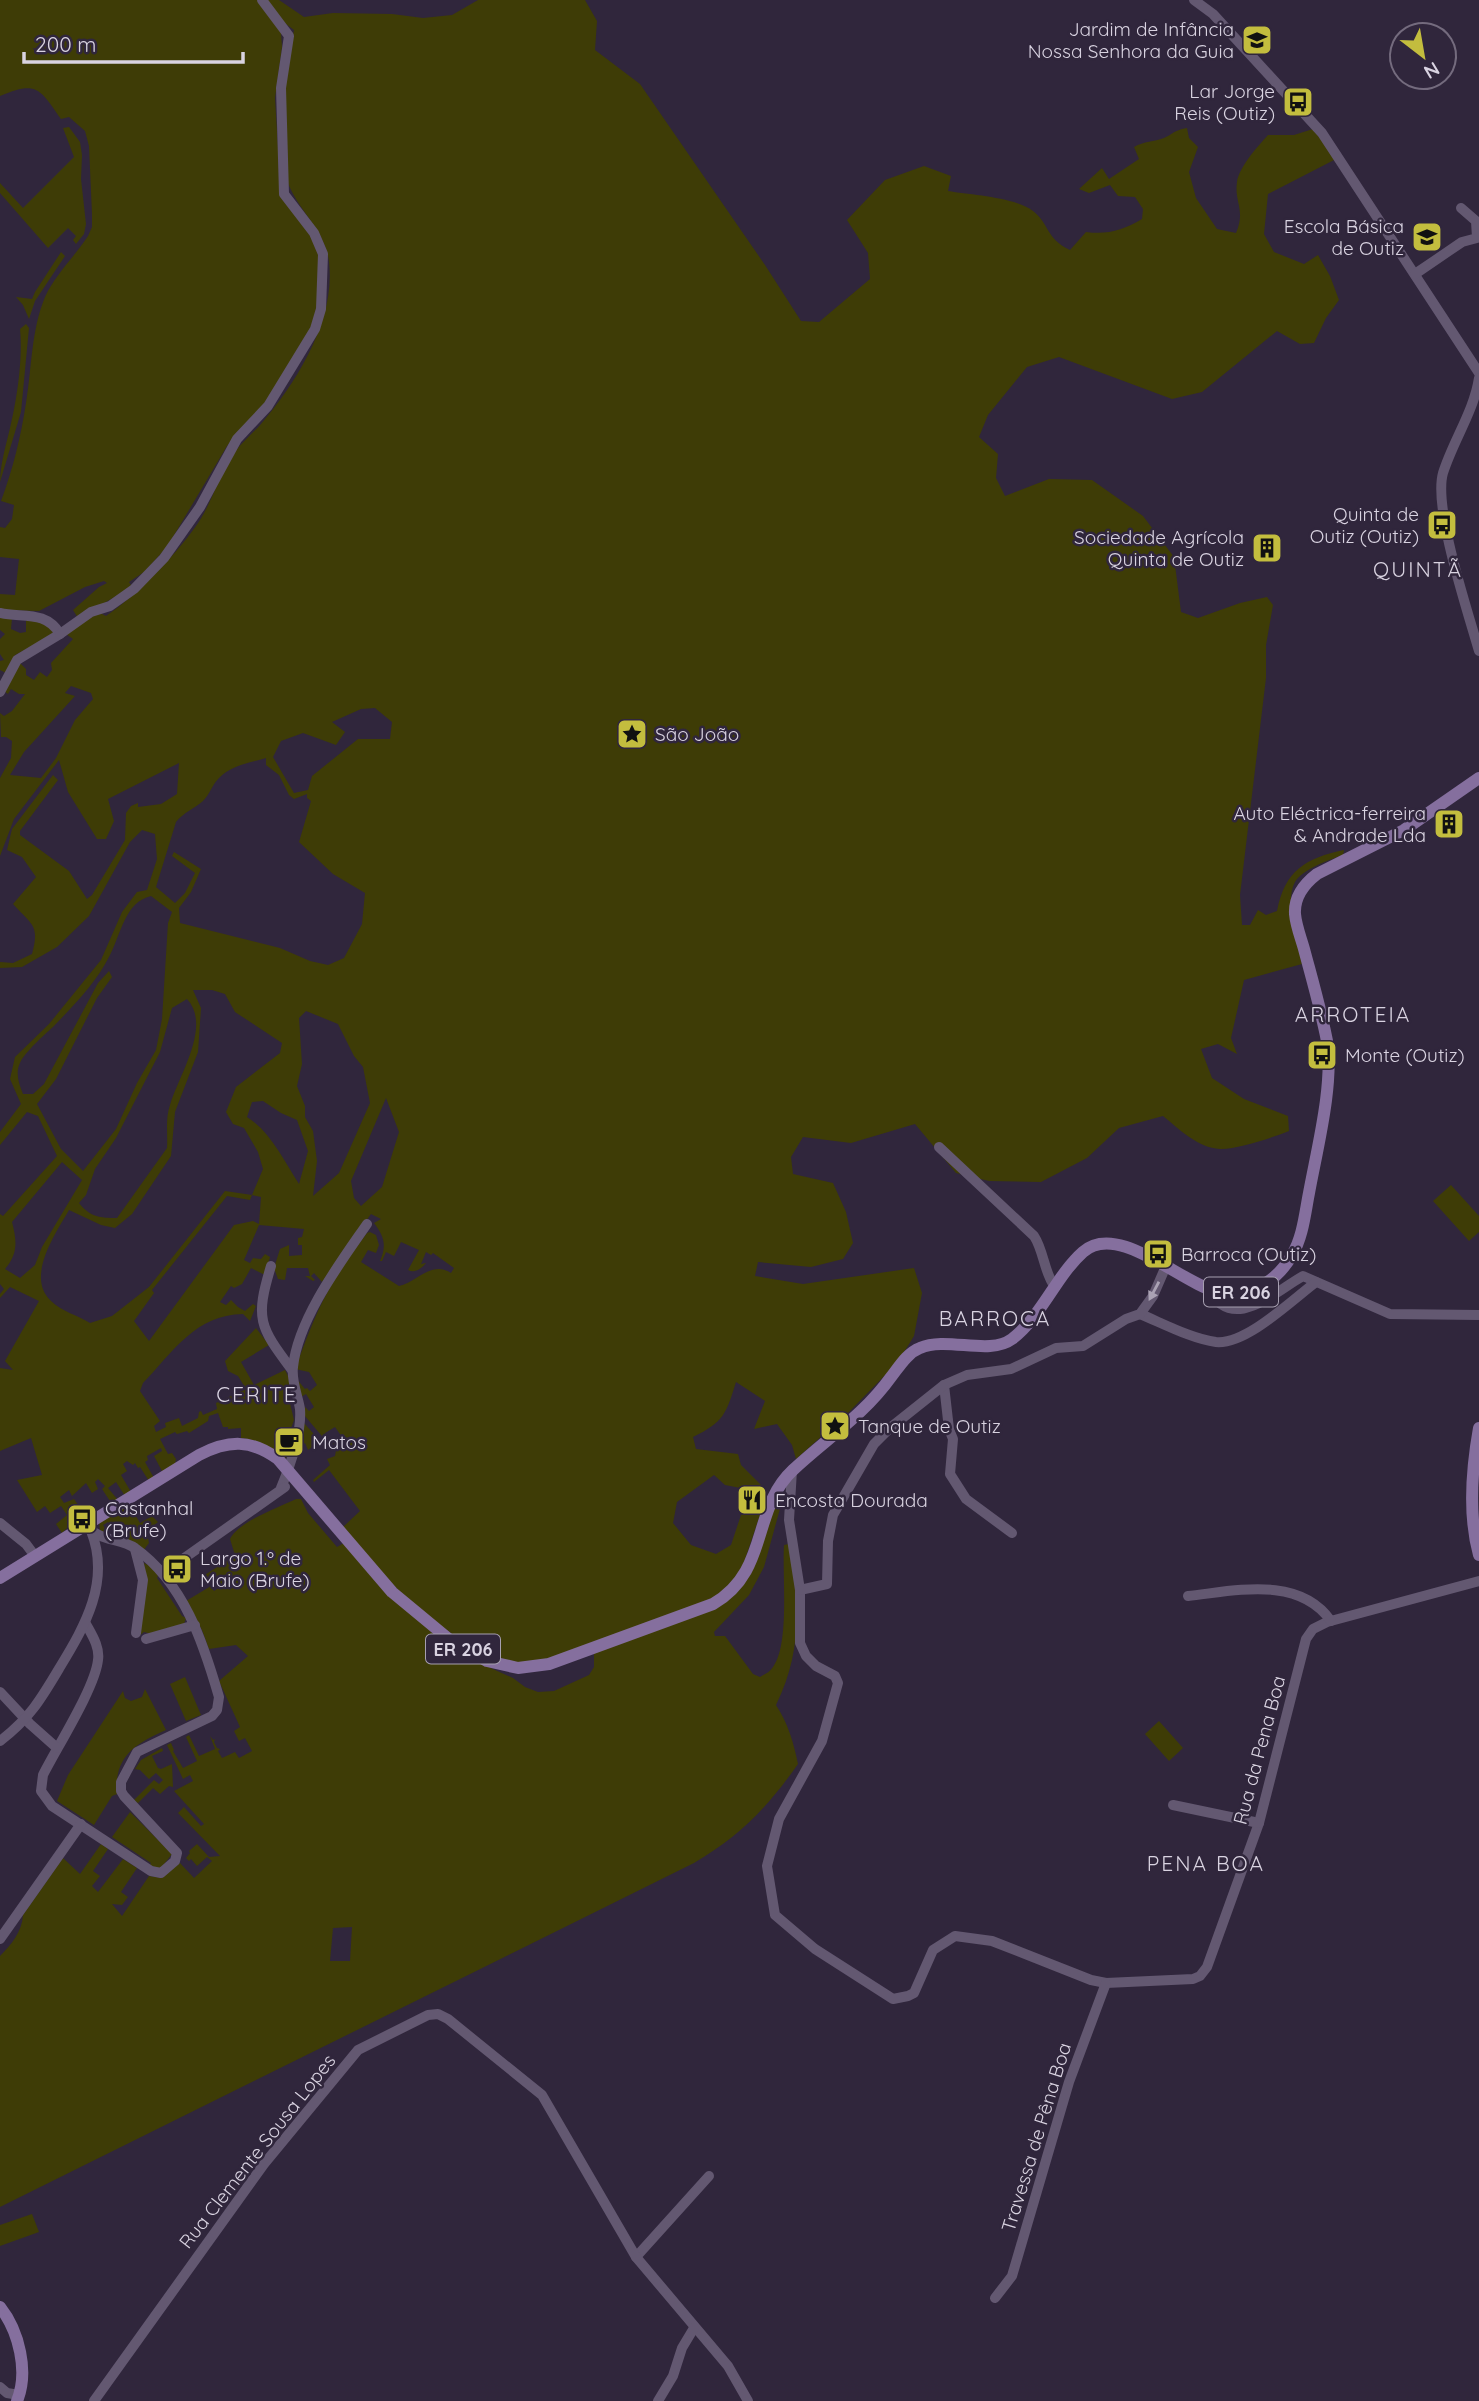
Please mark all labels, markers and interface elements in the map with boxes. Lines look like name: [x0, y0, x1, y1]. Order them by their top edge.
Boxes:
place label: Jardim de Infância Nossa Senhora da Guia: [1028, 17, 1234, 63]
scale bar: [24, 21, 243, 65]
north arrow: [1388, 21, 1458, 91]
school or university icon: Jardim de Infância Nossa Senhora da Guia: [1240, 23, 1274, 57]
text: 200 m: [35, 31, 97, 57]
text: N: [1420, 57, 1444, 84]
place label: Lar Jorge Reis (Outiz): [1174, 79, 1275, 125]
bus stop icon: Lar Jorge Reis (Outiz): [1281, 85, 1315, 119]
place label: Escola Básica de Outiz: [1284, 214, 1404, 260]
school or university icon: Escola Básica de Outiz: [1410, 220, 1444, 254]
place label: Quinta de Outiz (Outiz): [1310, 502, 1419, 548]
bus stop icon: Quinta de Outiz (Outiz): [1425, 508, 1459, 542]
place label: Sociedade Agrícola Quinta de Outiz: [1074, 525, 1244, 571]
building icon: Sociedade Agrícola Quinta de Outiz: [1250, 531, 1284, 565]
district label: QUINTÃ: [1373, 556, 1463, 582]
place icon: São João: [615, 717, 649, 751]
place label: São João: [655, 722, 739, 746]
place label: Auto Eléctrica-ferreira & Andrade Lda: [1233, 801, 1426, 847]
building icon: Auto Eléctrica-ferreira & Andrade Lda: [1432, 807, 1466, 841]
district label: ARROTEIA: [1295, 1001, 1411, 1027]
bus stop icon: Monte (Outiz): [1305, 1038, 1339, 1072]
place label: Monte (Outiz): [1345, 1043, 1465, 1067]
bus stop icon: Barroca (Outiz): [1141, 1237, 1175, 1271]
place label: Barroca (Outiz): [1181, 1242, 1316, 1266]
road number: ER 206: [1204, 1278, 1278, 1307]
one-way arrow: [1149, 1281, 1160, 1301]
district label: BARROCA: [939, 1305, 1051, 1331]
district label: CERITE: [216, 1381, 298, 1407]
place icon: Tanque de Outiz: [818, 1409, 852, 1443]
place label: Tanque de Outiz: [858, 1414, 1001, 1438]
cafe icon: Matos: [272, 1425, 306, 1459]
place label: Matos: [312, 1430, 366, 1454]
restaurant icon: Encosta Dourada: [735, 1483, 769, 1517]
place label: Encosta Dourada: [775, 1488, 928, 1512]
place label: Castanhal (Brufe): [105, 1496, 193, 1542]
bus stop icon: Castanhal (Brufe): [65, 1502, 99, 1536]
place label: Largo 1.º de Maio (Brufe): [200, 1546, 310, 1592]
bus stop icon: Largo 1.º de Maio (Brufe): [160, 1552, 194, 1586]
road number: ER 206: [426, 1634, 500, 1664]
street label: Rua da Pena Boa: [1228, 1673, 1290, 1827]
district label: PENA BOA: [1147, 1850, 1265, 1876]
street label: Travessa de Pêna Boa: [996, 2040, 1076, 2234]
street label: Rua Clemente Sousa Lopes: [174, 2049, 340, 2253]

